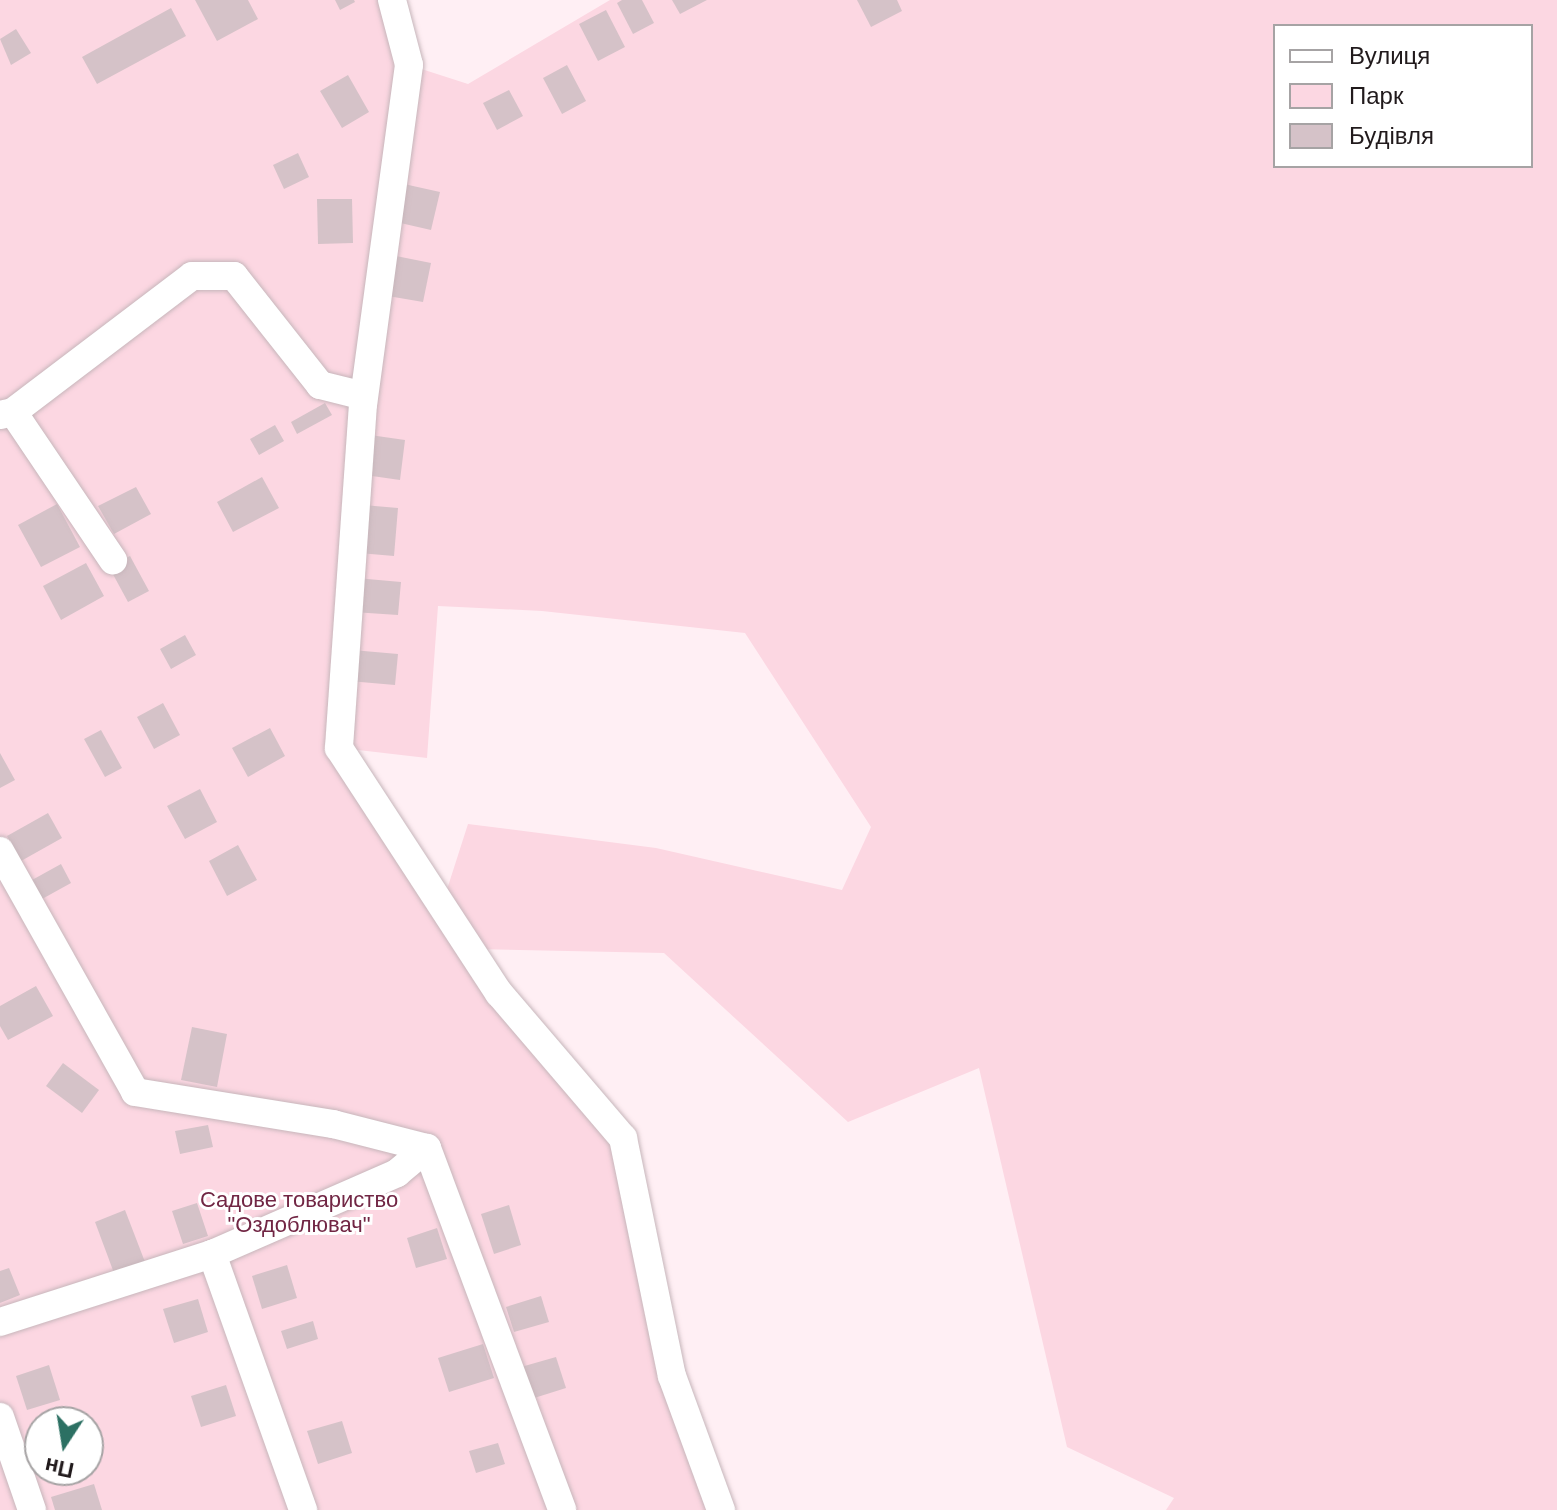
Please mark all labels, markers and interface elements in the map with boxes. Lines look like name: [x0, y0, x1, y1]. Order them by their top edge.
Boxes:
legend: [1273, 24, 1533, 168]
text: Вулиця: [1349, 42, 1430, 69]
text: Парк: [1349, 82, 1403, 109]
text: Будівля: [1349, 122, 1434, 149]
park label: Садове товариство "Оздоблювач": [200, 1186, 398, 1238]
north arrow: [24, 1406, 104, 1486]
text: Пн: [42, 1453, 76, 1483]

